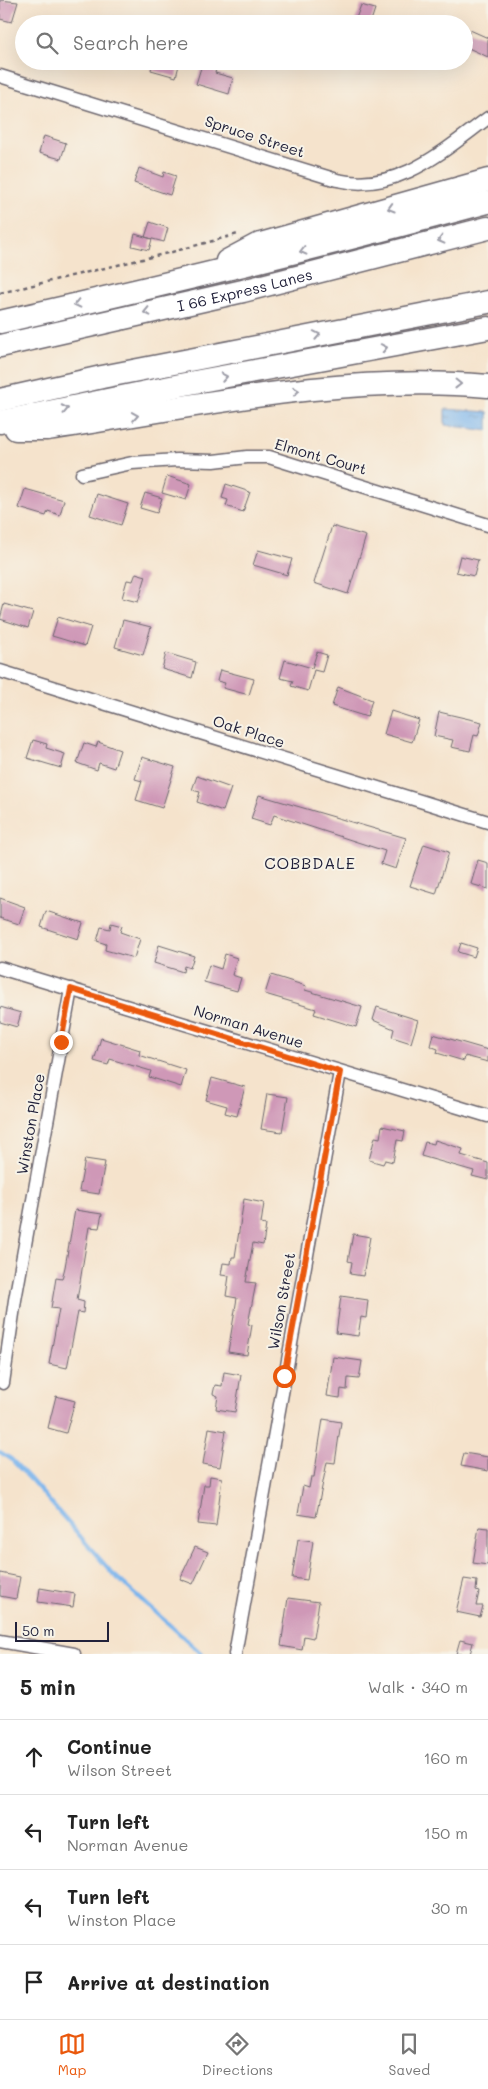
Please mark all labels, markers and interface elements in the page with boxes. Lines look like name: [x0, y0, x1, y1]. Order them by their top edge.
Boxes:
search box: [15, 15, 473, 70]
icon: search: [33, 29, 61, 57]
text: Search here: [73, 30, 189, 55]
street label: Spruce Street: [202, 110, 308, 162]
one-way arrow: [387, 202, 395, 212]
one-way arrow: [436, 234, 445, 245]
one-way arrow: [299, 245, 308, 256]
street label: I 66 Express Lanes: [175, 264, 314, 316]
one-way arrow: [73, 298, 82, 309]
one-way arrow: [143, 306, 152, 317]
one-way arrow: [313, 330, 322, 340]
one-way arrow: [380, 343, 388, 354]
one-way arrow: [220, 373, 229, 383]
one-way arrow: [454, 379, 462, 389]
one-way arrow: [292, 386, 300, 397]
one-way arrow: [60, 404, 69, 415]
one-way arrow: [131, 411, 140, 421]
street label: Elmont Court: [273, 433, 369, 479]
street label: Oak Place: [211, 710, 287, 752]
district label: COBBDALE: [264, 852, 356, 873]
street label: Norman Avenue: [192, 1000, 306, 1052]
route end: [50, 1031, 73, 1054]
street label: Winston Place: [11, 1072, 49, 1176]
street label: Wilson Street: [263, 1251, 299, 1351]
route start: [273, 1365, 296, 1388]
scale bar: [15, 1619, 109, 1642]
text: 50 m: [22, 1621, 54, 1640]
text: 5 min: [20, 1673, 76, 1700]
text: Walk · 340 m: [368, 1676, 468, 1697]
text: Continue: [67, 1734, 152, 1759]
icon: ahead: [20, 1743, 48, 1771]
text: 160 m: [423, 1747, 468, 1768]
text: Wilson Street: [67, 1759, 172, 1780]
text: Turn left: [67, 1809, 150, 1834]
icon: left: [20, 1818, 48, 1846]
text: 150 m: [424, 1822, 468, 1843]
text: Norman Avenue: [67, 1834, 188, 1855]
text: Turn left: [67, 1884, 150, 1909]
icon: left: [20, 1893, 48, 1921]
text: 30 m: [431, 1897, 468, 1918]
text: Winston Place: [67, 1909, 176, 1930]
icon: arrive: [20, 1968, 48, 1996]
text: Arrive at destination: [67, 1970, 270, 1995]
tab: Map: [58, 2030, 86, 2079]
tab: Directions: [202, 2030, 273, 2079]
tab: Saved: [389, 2030, 430, 2079]

